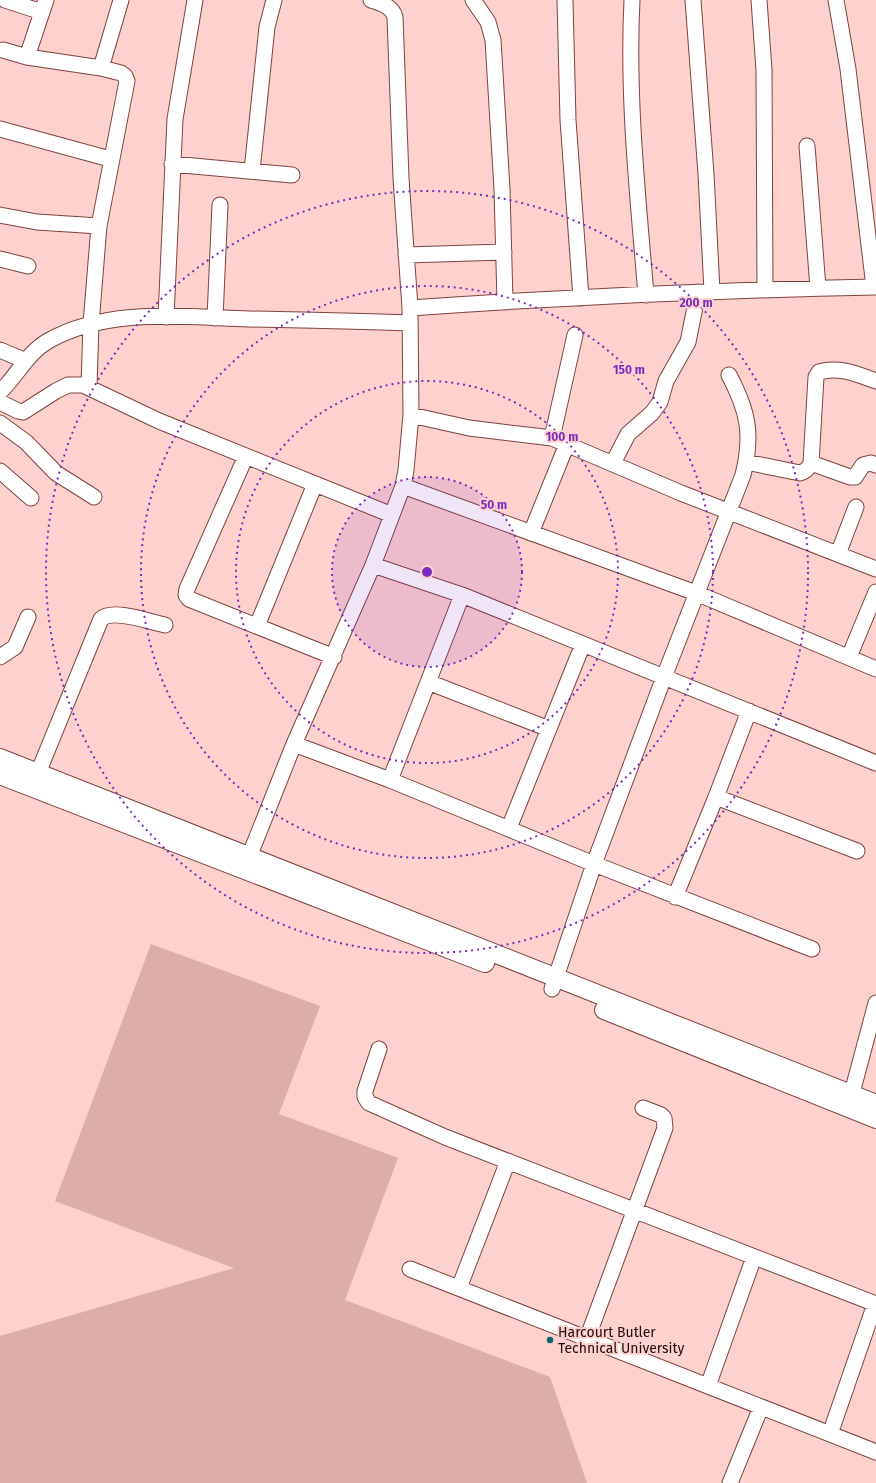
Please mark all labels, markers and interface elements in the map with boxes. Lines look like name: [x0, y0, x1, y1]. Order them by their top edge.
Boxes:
text: 200 m: [679, 296, 713, 310]
text: 150 m: [613, 363, 645, 377]
text: 100 m: [546, 430, 578, 444]
text: 50 m: [481, 498, 507, 512]
centre of rings: [420, 565, 434, 579]
place label: Harcourt Butler Technical University: [558, 1324, 685, 1357]
marker: Harcourt Butler Technical University: [545, 1335, 555, 1345]

